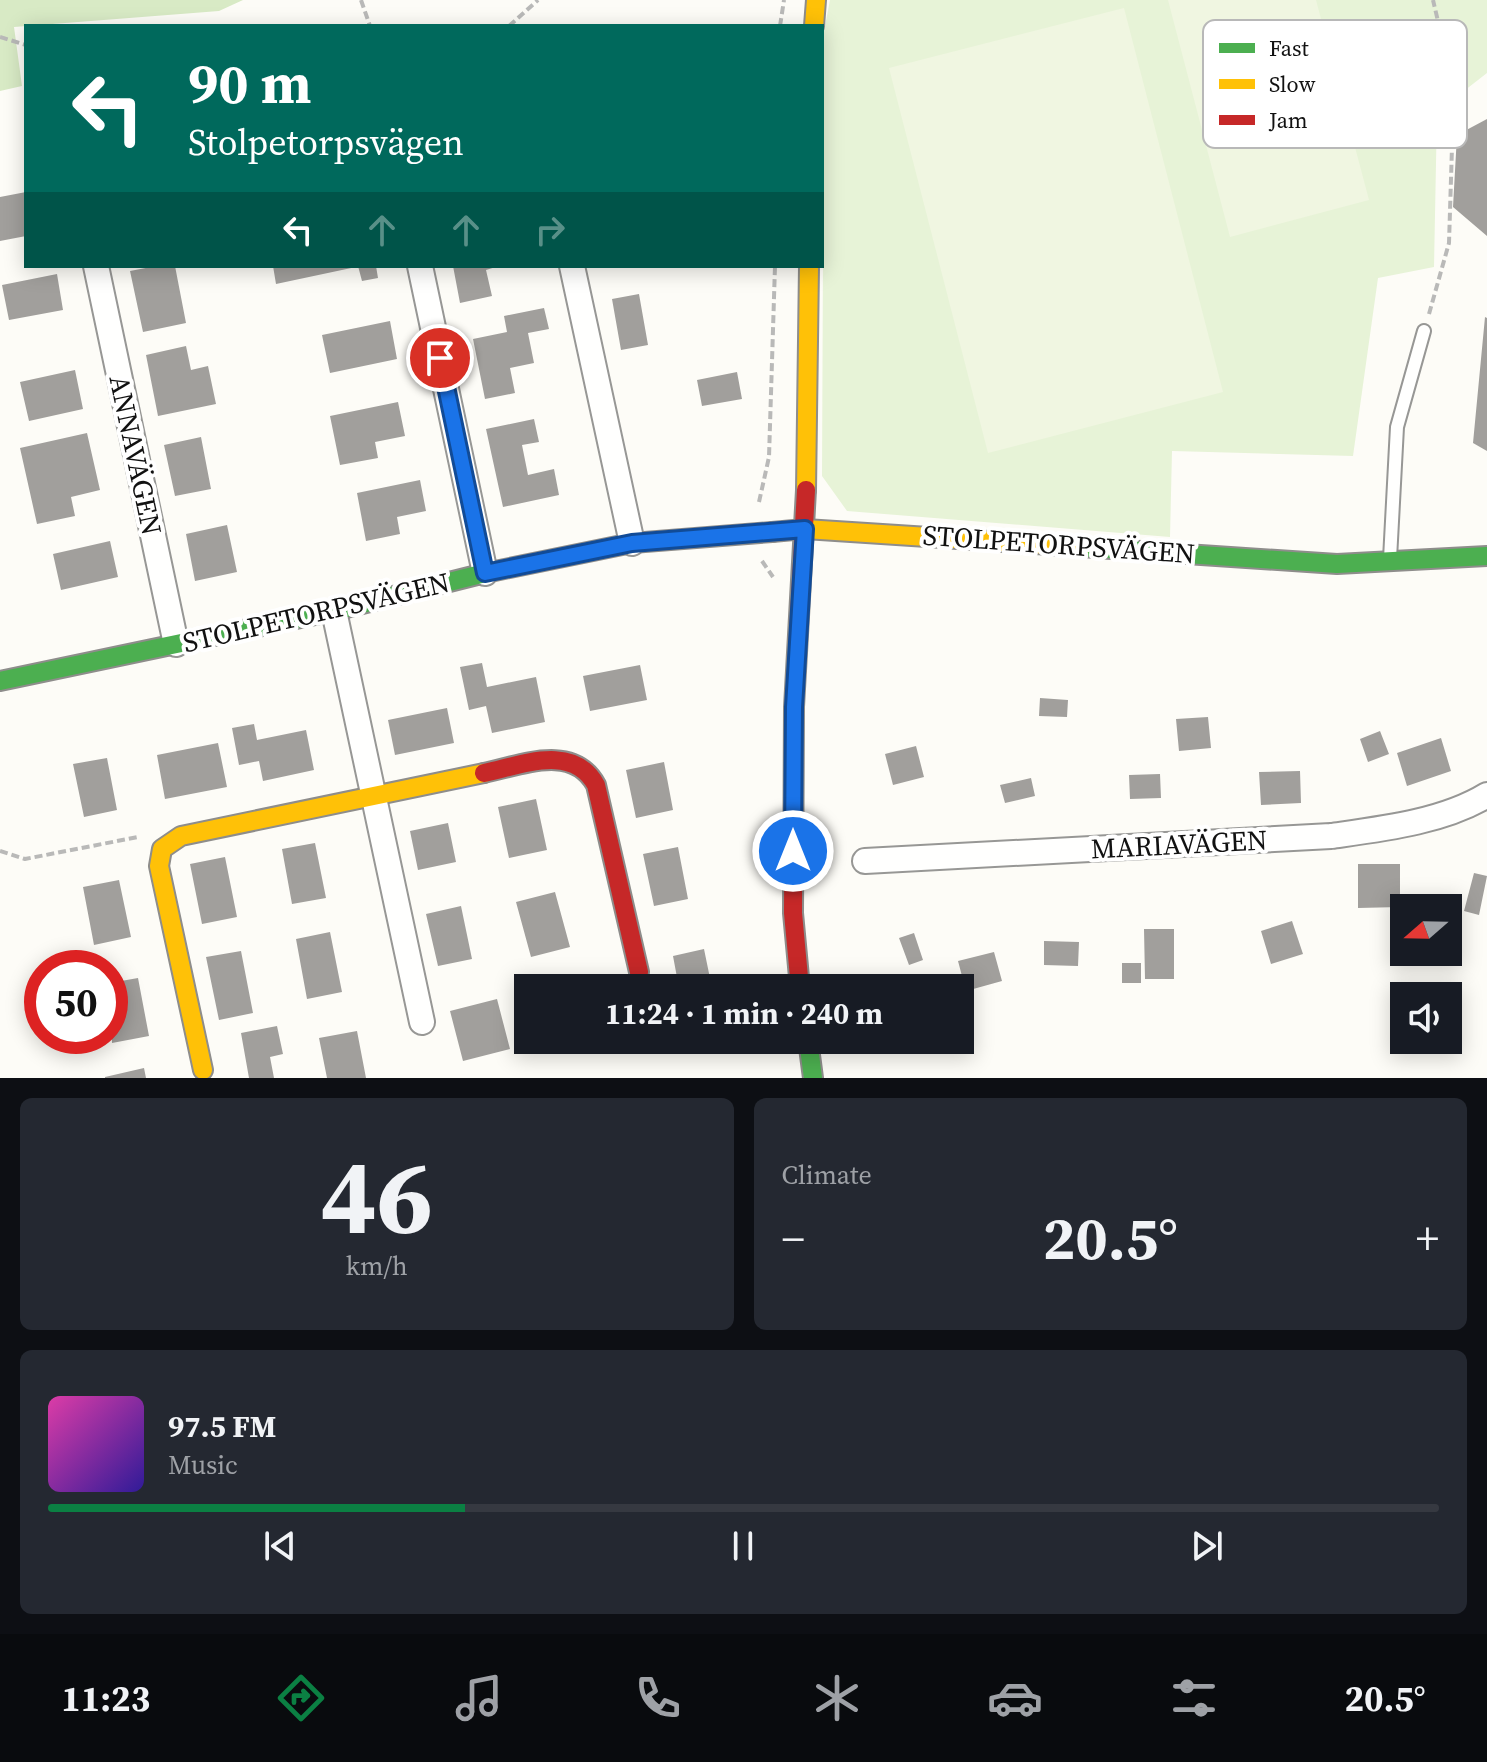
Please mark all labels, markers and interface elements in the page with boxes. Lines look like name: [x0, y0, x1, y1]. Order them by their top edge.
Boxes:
legend: [1203, 20, 1467, 148]
text: Fast: [1269, 33, 1310, 63]
text: 90 m: [188, 45, 311, 122]
icon: left: [56, 56, 160, 160]
text: Slow: [1269, 69, 1316, 99]
text: Jam: [1268, 105, 1308, 135]
text: Stolpetorpsvägen: [188, 118, 464, 167]
icon: left: [276, 208, 320, 252]
icon: ahead: [360, 208, 404, 252]
icon: ahead: [444, 208, 488, 252]
icon: right: [528, 208, 572, 252]
pin: [406, 324, 474, 392]
icon: arrive: [418, 336, 462, 380]
street label: ANNAVÄGEN: [100, 371, 172, 539]
street label: STOLPETORPSVÄGEN: [922, 516, 1196, 572]
street label: STOLPETORPSVÄGEN: [179, 563, 453, 661]
position arrow: [751, 809, 835, 893]
street label: MARIAVÄGEN: [1090, 820, 1268, 868]
north arrow: [1390, 894, 1462, 966]
map controls: [1390, 894, 1462, 1054]
speed limit sign: 50: [24, 950, 128, 1054]
button: sound: [1390, 982, 1462, 1054]
text: 11:24 · 1 min · 240 m: [605, 993, 883, 1034]
text: 46: [320, 1124, 433, 1267]
text: Climate: [782, 1157, 872, 1193]
text: 20.5°: [1043, 1197, 1178, 1279]
text: −: [782, 1208, 805, 1269]
text: +: [1416, 1208, 1439, 1269]
text: km/h: [346, 1248, 408, 1284]
text: 97.5 FM: [168, 1406, 276, 1447]
text: Music: [168, 1447, 238, 1483]
icon: previous: [258, 1524, 302, 1568]
icon: pause: [721, 1524, 765, 1568]
icon: next: [1185, 1524, 1229, 1568]
icon: directions: [273, 1670, 329, 1726]
icon: music: [451, 1670, 507, 1726]
icon: phone: [630, 1670, 686, 1726]
icon: climate: [809, 1670, 865, 1726]
icon: car: [987, 1670, 1043, 1726]
icon: filters: [1166, 1670, 1222, 1726]
text: 11:23: [61, 1674, 150, 1723]
text: 20.5°: [1344, 1674, 1426, 1723]

